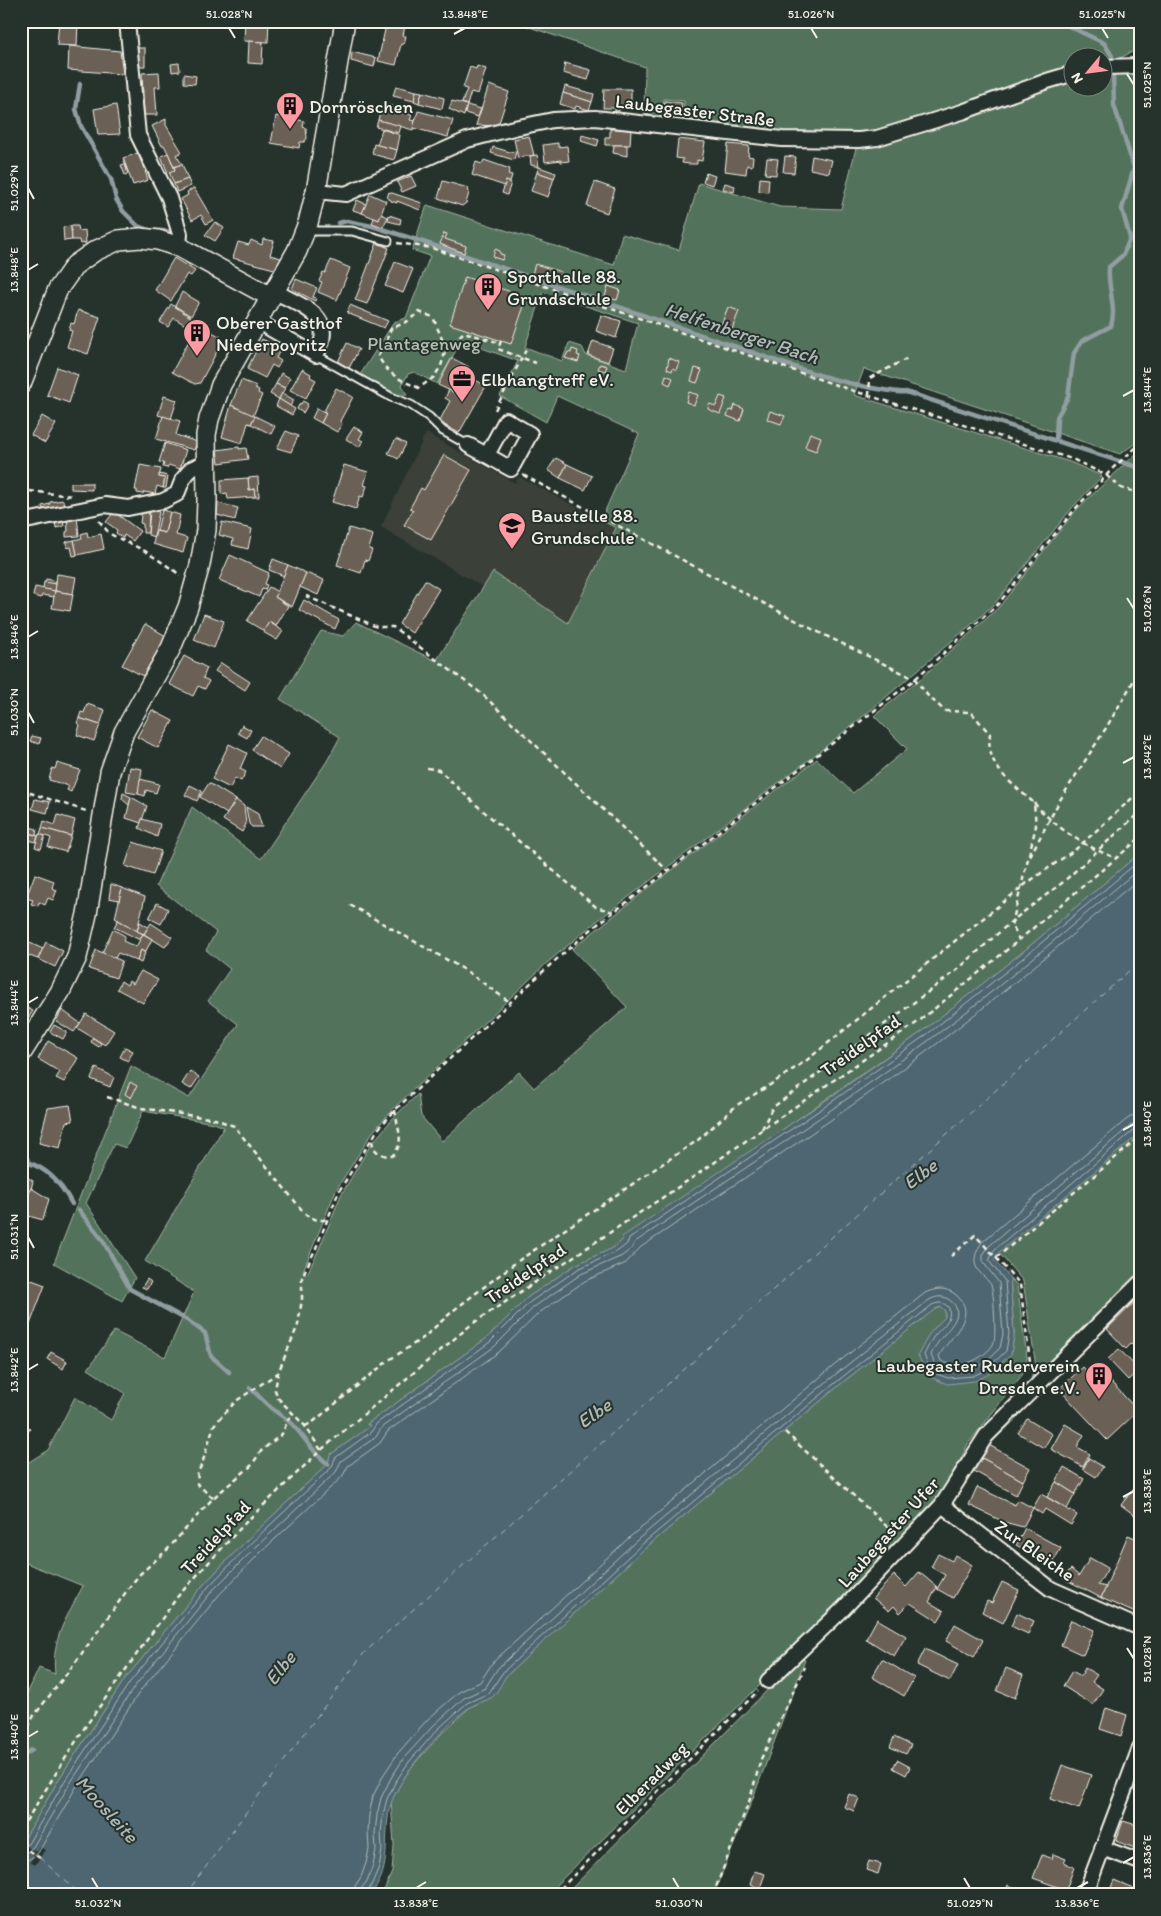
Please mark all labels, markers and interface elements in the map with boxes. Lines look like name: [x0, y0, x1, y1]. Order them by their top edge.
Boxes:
text: 51.028°N: [206, 7, 252, 21]
text: 13.848°E: [442, 7, 488, 21]
text: 51.026°N: [788, 7, 834, 21]
text: 51.025°N: [1079, 7, 1125, 21]
north arrow: [1064, 48, 1114, 98]
text: 51.025°N: [1140, 62, 1154, 108]
text: N: [1067, 70, 1087, 86]
street label: Laubegaster Straße: [614, 89, 776, 132]
building icon: Dornröschen: [275, 91, 305, 130]
place label: Dornröschen: [309, 95, 414, 118]
text: 51.029°N: [7, 165, 21, 211]
text: 13.848°E: [7, 247, 21, 293]
place label: Sporthalle 88. Grundschule: [507, 265, 621, 310]
building icon: Sporthalle 88. Grundschule: [473, 272, 503, 311]
water label: Helfenberger Bach: [662, 297, 822, 369]
place label: Oberer Gasthof Niederpoyritz: [216, 311, 343, 356]
building icon: Oberer Gasthof Niederpoyritz: [182, 318, 212, 357]
park label: Plantagenweg: [367, 332, 481, 355]
office icon: Elbhangtreff eV.: [447, 364, 477, 403]
text: 13.844°E: [1140, 367, 1154, 413]
place label: Elbhangtreff eV.: [481, 368, 614, 391]
place label: Baustelle 88. Grundschule: [531, 504, 638, 549]
school or university icon: Baustelle 88. Grundschule: [497, 511, 527, 550]
text: 51.026°N: [1140, 586, 1154, 632]
text: 13.846°E: [7, 614, 21, 660]
text: 51.030°N: [7, 688, 21, 736]
text: 13.842°E: [1140, 734, 1154, 780]
text: 13.844°E: [7, 980, 21, 1026]
street label: Treidelpfad: [816, 1009, 905, 1081]
text: 13.840°E: [1140, 1100, 1154, 1147]
water label: Elbe: [898, 1153, 943, 1195]
text: 51.031°N: [7, 1214, 21, 1260]
street label: Treidelpfad: [480, 1238, 571, 1309]
text: 13.842°E: [7, 1347, 21, 1393]
place label: Laubegaster Ruderverein Dresden e.V.: [876, 1354, 1080, 1399]
building icon: Laubegaster Ruderverein Dresden e.V.: [1084, 1361, 1114, 1400]
water label: Elbe: [572, 1392, 617, 1433]
text: 13.838°E: [1140, 1468, 1154, 1513]
street label: Laubegaster Ufer: [833, 1472, 944, 1592]
street label: Treidelpfad: [175, 1495, 256, 1579]
street label: Zur Bleiche: [990, 1514, 1079, 1586]
text: 51.028°N: [1140, 1636, 1154, 1682]
water label: Elbe: [259, 1645, 302, 1690]
text: 13.840°E: [7, 1713, 21, 1760]
street label: Elberadweg: [610, 1737, 693, 1820]
water label: Moosleite: [70, 1770, 145, 1849]
text: 13.836°E: [1140, 1834, 1154, 1879]
text: 51.032°N: [75, 1896, 121, 1910]
text: 13.838°E: [394, 1896, 439, 1910]
text: 51.030°N: [655, 1896, 703, 1910]
text: 51.029°N: [947, 1896, 993, 1910]
text: 13.836°E: [1055, 1896, 1100, 1910]

